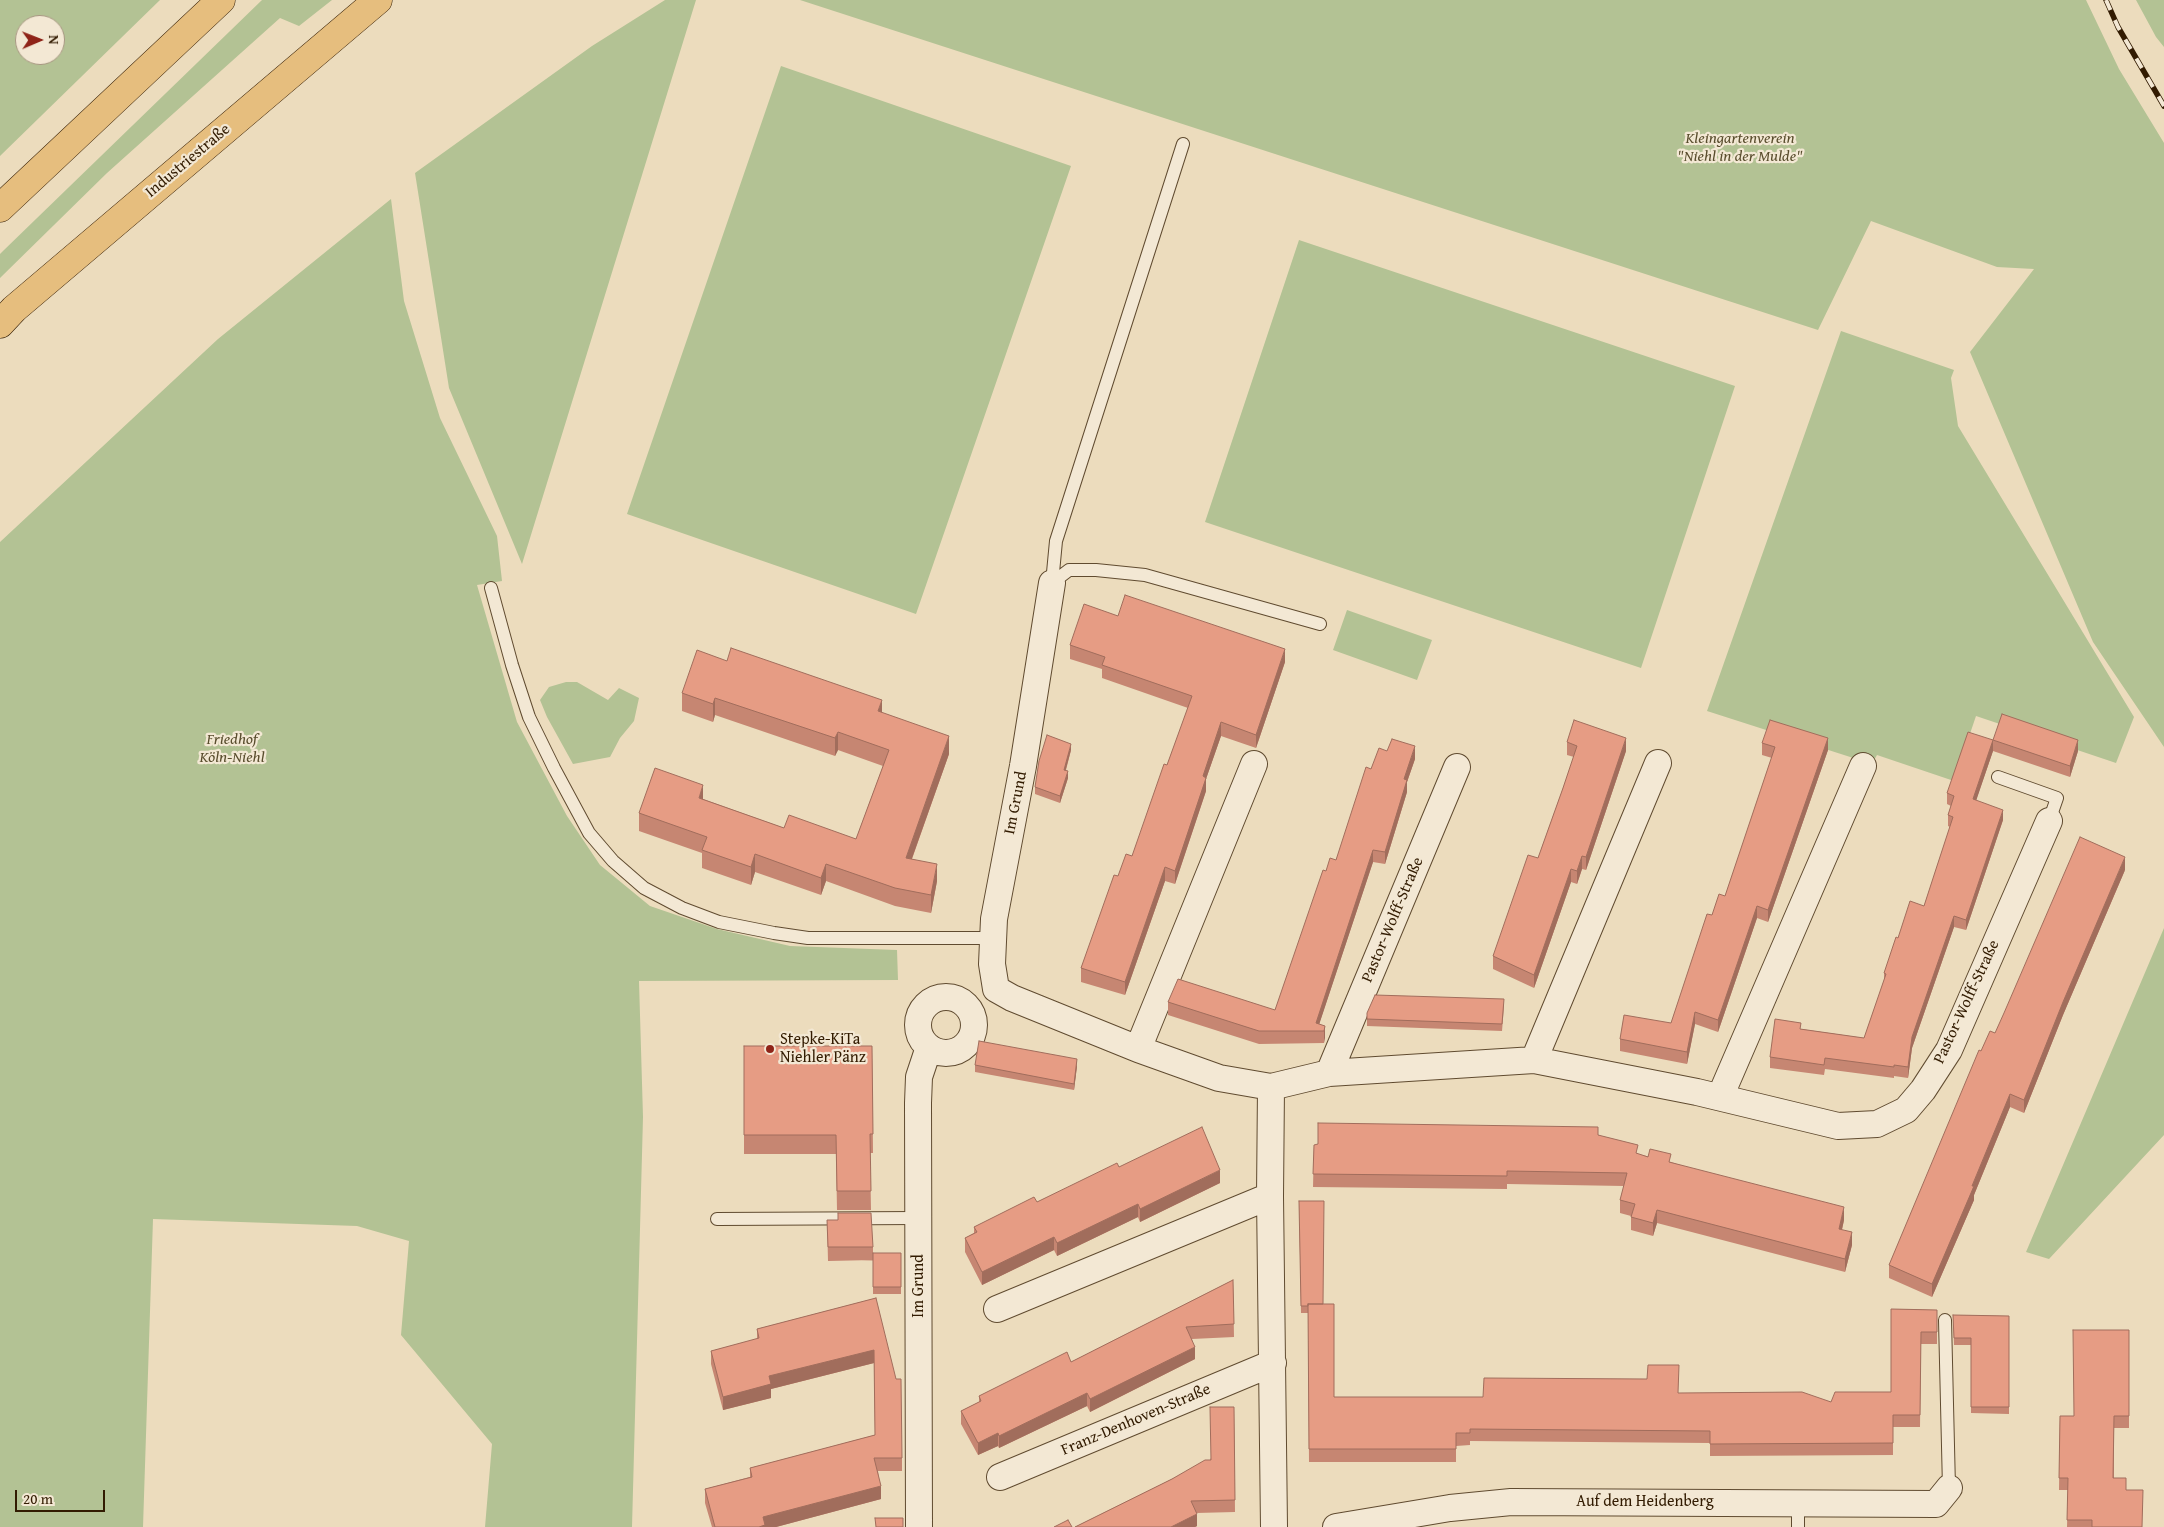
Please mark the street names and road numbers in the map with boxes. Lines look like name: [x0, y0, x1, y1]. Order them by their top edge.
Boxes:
street label: Industriestraße: [142, 120, 234, 202]
street label: Im Grund: [1000, 770, 1032, 836]
street label: Pastor-Wolff-Straße: [1358, 855, 1428, 985]
street label: Pastor-Wolff-Straße: [1930, 937, 2004, 1067]
street label: Im Grund: [909, 1254, 929, 1318]
street label: Franz-Denhoven-Straße: [1058, 1380, 1214, 1460]
street label: Auf dem Heidenberg: [1576, 1492, 1714, 1512]

